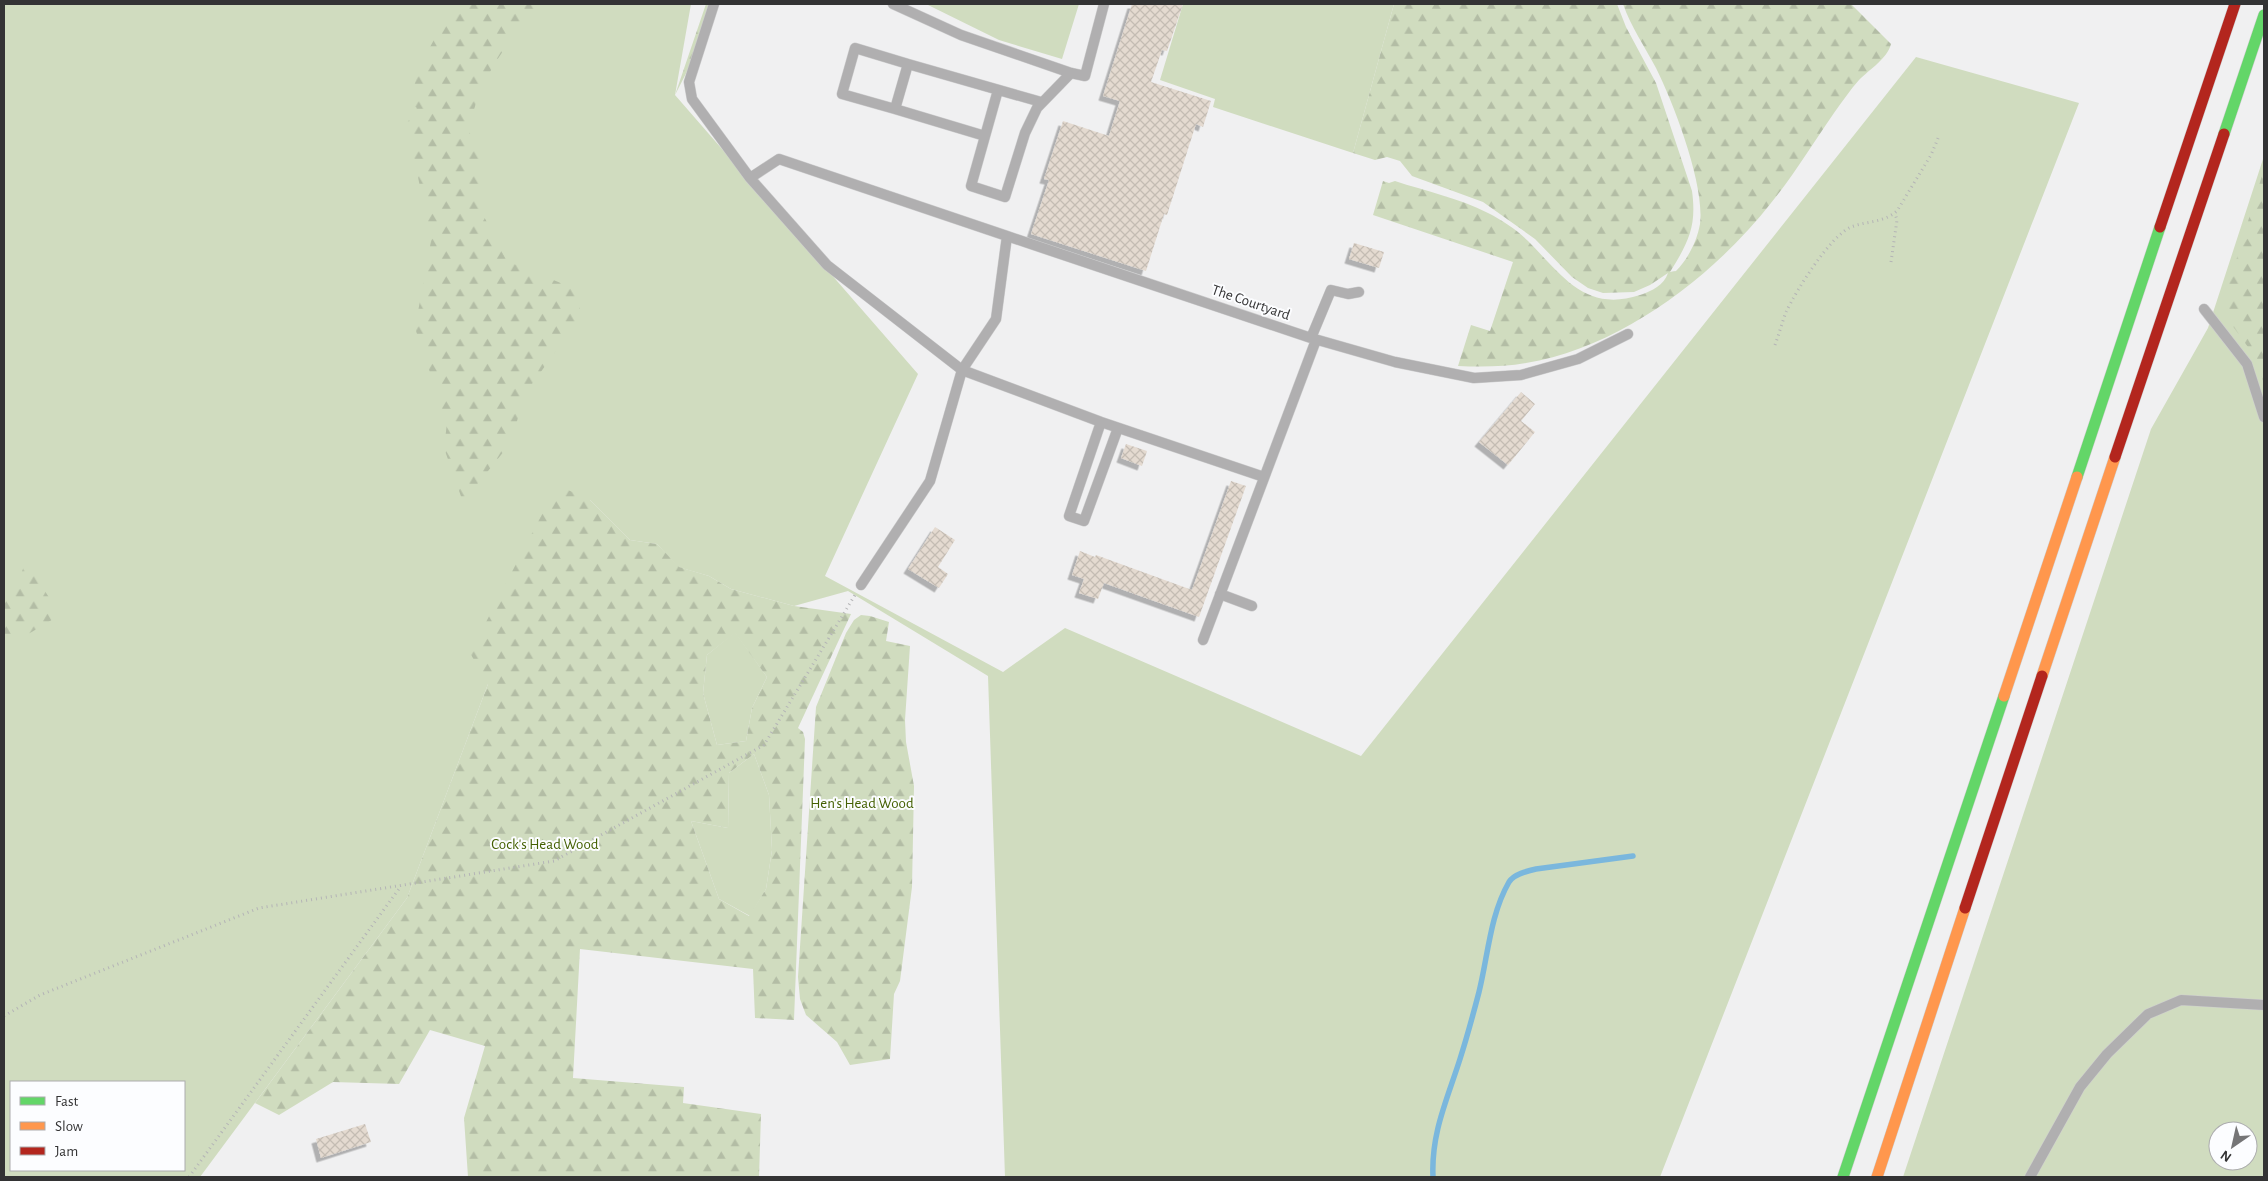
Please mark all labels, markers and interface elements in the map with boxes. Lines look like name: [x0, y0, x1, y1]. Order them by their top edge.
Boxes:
street label: The Courtyard: [1210, 282, 1292, 323]
park label: Hen's Head Wood: [810, 796, 914, 811]
park label: Cock's Head Wood: [491, 837, 599, 852]
legend: [10, 1081, 185, 1171]
text: Fast: [55, 1094, 79, 1109]
text: Slow: [55, 1119, 83, 1134]
north arrow: [2208, 1121, 2258, 1171]
text: Jam: [55, 1144, 78, 1159]
text: N: [2218, 1147, 2234, 1164]

